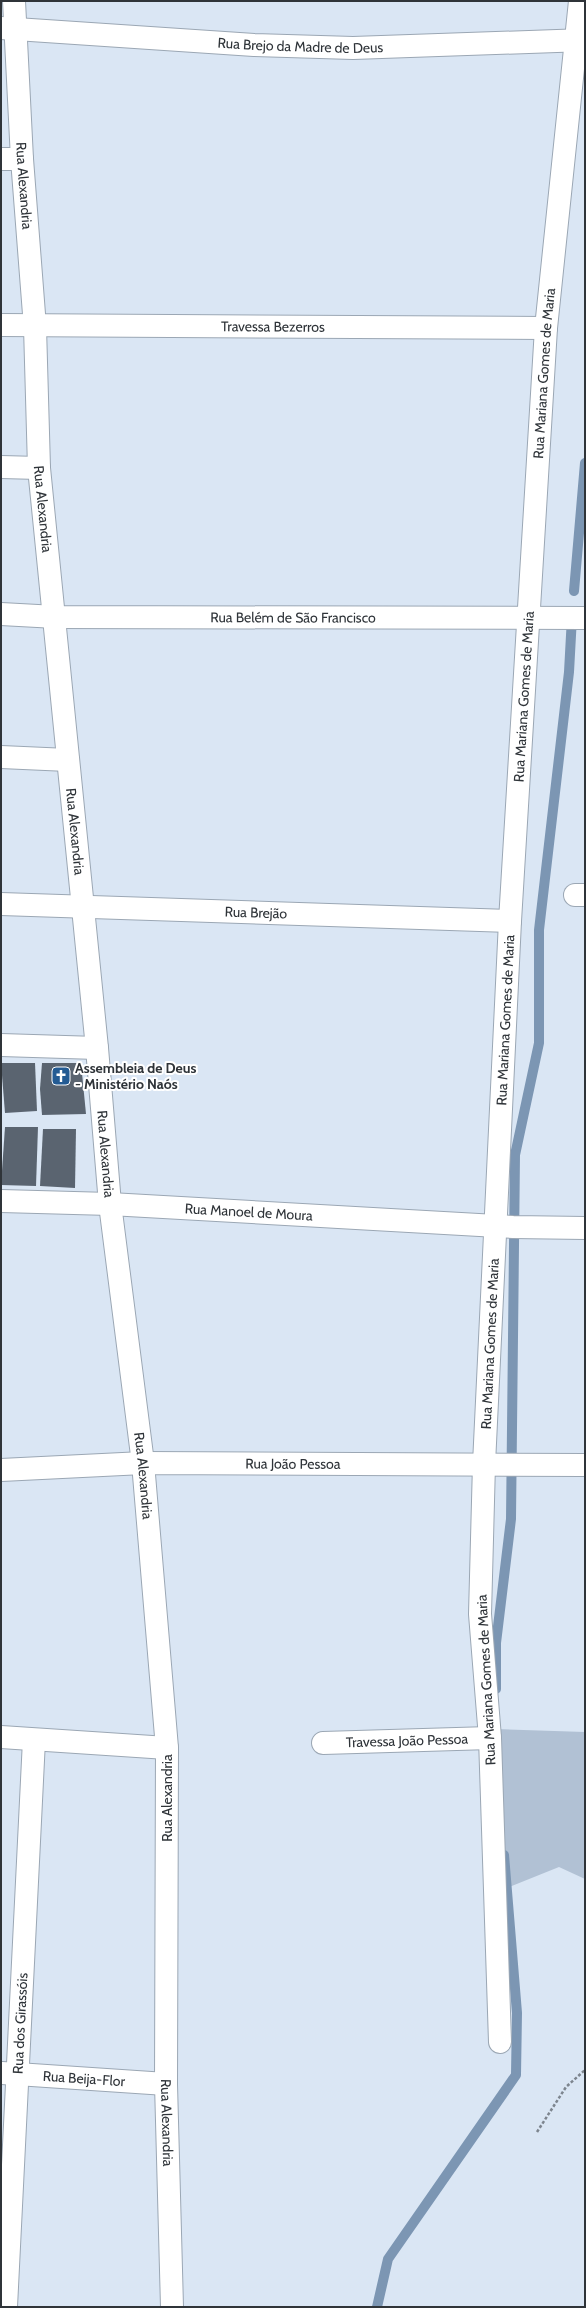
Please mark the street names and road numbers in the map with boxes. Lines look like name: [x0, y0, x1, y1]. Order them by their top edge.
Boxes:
street label: Rua Brejo da Madre de Deus: [217, 34, 384, 57]
street label: Rua Alexandria: [12, 142, 36, 230]
street label: Rua Mariana Gomes de Maria: [529, 287, 559, 459]
street label: Travessa Bezerros: [221, 317, 325, 336]
street label: Rua Alexandria: [30, 465, 56, 554]
street label: Rua Belém de São Francisco: [210, 608, 376, 627]
street label: Rua Mariana Gomes de Maria: [509, 610, 538, 783]
street label: Rua Alexandria: [62, 787, 89, 876]
street label: Rua Brejão: [224, 902, 288, 923]
street label: Rua Mariana Gomes de Maria: [492, 934, 518, 1106]
street label: Rua Alexandria: [93, 1110, 118, 1199]
street label: Rua Manoel de Moura: [184, 1199, 313, 1225]
street label: Rua Mariana Gomes de Maria: [477, 1258, 503, 1430]
street label: Rua Alexandria: [130, 1431, 157, 1520]
street label: Rua João Pessoa: [245, 1454, 341, 1473]
street label: Rua Mariana Gomes de Maria: [473, 1594, 499, 1766]
street label: Travessa João Pessoa: [346, 1730, 469, 1751]
street label: Rua Alexandria: [158, 1754, 176, 1842]
street label: Rua dos Girassóis: [9, 1972, 32, 2074]
street label: Rua Beija-Flor: [42, 2067, 126, 2090]
street label: Rua Alexandria: [157, 2079, 177, 2167]

